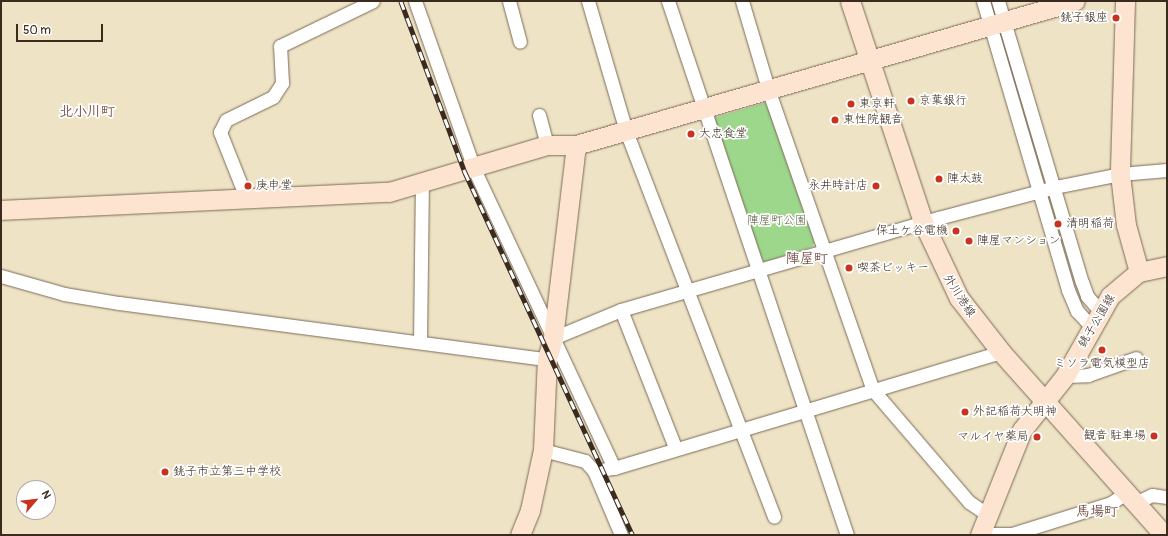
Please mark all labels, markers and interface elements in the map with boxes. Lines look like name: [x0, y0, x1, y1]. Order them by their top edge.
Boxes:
place label: 銚子銀座: [1060, 11, 1108, 25]
marker: 銚子銀座: [1111, 13, 1121, 23]
scale bar: [18, 16, 105, 42]
text: 50 m: [23, 23, 51, 38]
place label: 京葉銀行: [919, 94, 967, 108]
marker: 京葉銀行: [906, 96, 916, 106]
place label: 東京軒: [859, 97, 895, 111]
marker: 東京軒: [846, 99, 856, 109]
district label: 北小川町: [59, 104, 115, 120]
place label: 東性院観音: [843, 113, 903, 127]
marker: 東性院観音: [830, 115, 840, 125]
place label: 大忠食堂: [699, 127, 747, 141]
marker: 大忠食堂: [686, 129, 696, 139]
place label: 陣太鼓: [947, 172, 983, 186]
marker: 陣太鼓: [934, 174, 944, 184]
place label: 庚申堂: [256, 179, 292, 193]
place label: 永井時計店: [808, 179, 868, 193]
marker: 庚申堂: [243, 181, 253, 191]
marker: 永井時計店: [871, 181, 881, 191]
park label: 陣屋町公園: [747, 214, 807, 228]
place label: 清明稲荷: [1066, 217, 1114, 231]
marker: 清明稲荷: [1053, 219, 1063, 229]
place label: 保土ケ谷電機: [876, 224, 948, 238]
marker: 保土ケ谷電機: [951, 226, 961, 236]
place label: 陣屋マンション: [977, 234, 1061, 248]
marker: 陣屋マンション: [964, 236, 974, 246]
district label: 陣屋町: [786, 251, 828, 267]
place label: 喫茶ビッキー: [857, 261, 929, 275]
marker: 喫茶ビッキー: [844, 263, 854, 273]
street label: 外川港線: [940, 272, 978, 320]
street label: 銚子公園線: [1075, 292, 1119, 350]
marker: ミソラ電気模型店: [1097, 345, 1107, 355]
place label: ミソラ電気模型店: [1054, 357, 1150, 371]
place label: 外記稲荷大明神: [973, 405, 1057, 419]
marker: 外記稲荷大明神: [960, 407, 970, 417]
place label: 観音 駐車場: [1083, 429, 1146, 443]
place label: マルイヤ薬局: [957, 430, 1029, 444]
marker: 観音 駐車場: [1149, 431, 1159, 441]
marker: マルイヤ薬局: [1032, 432, 1042, 442]
place label: 銚子市立第三中学校: [173, 465, 281, 479]
marker: 銚子市立第三中学校: [160, 467, 170, 477]
north arrow: [16, 480, 56, 520]
text: N: [39, 488, 54, 501]
district label: 馬場町: [1076, 504, 1118, 520]

